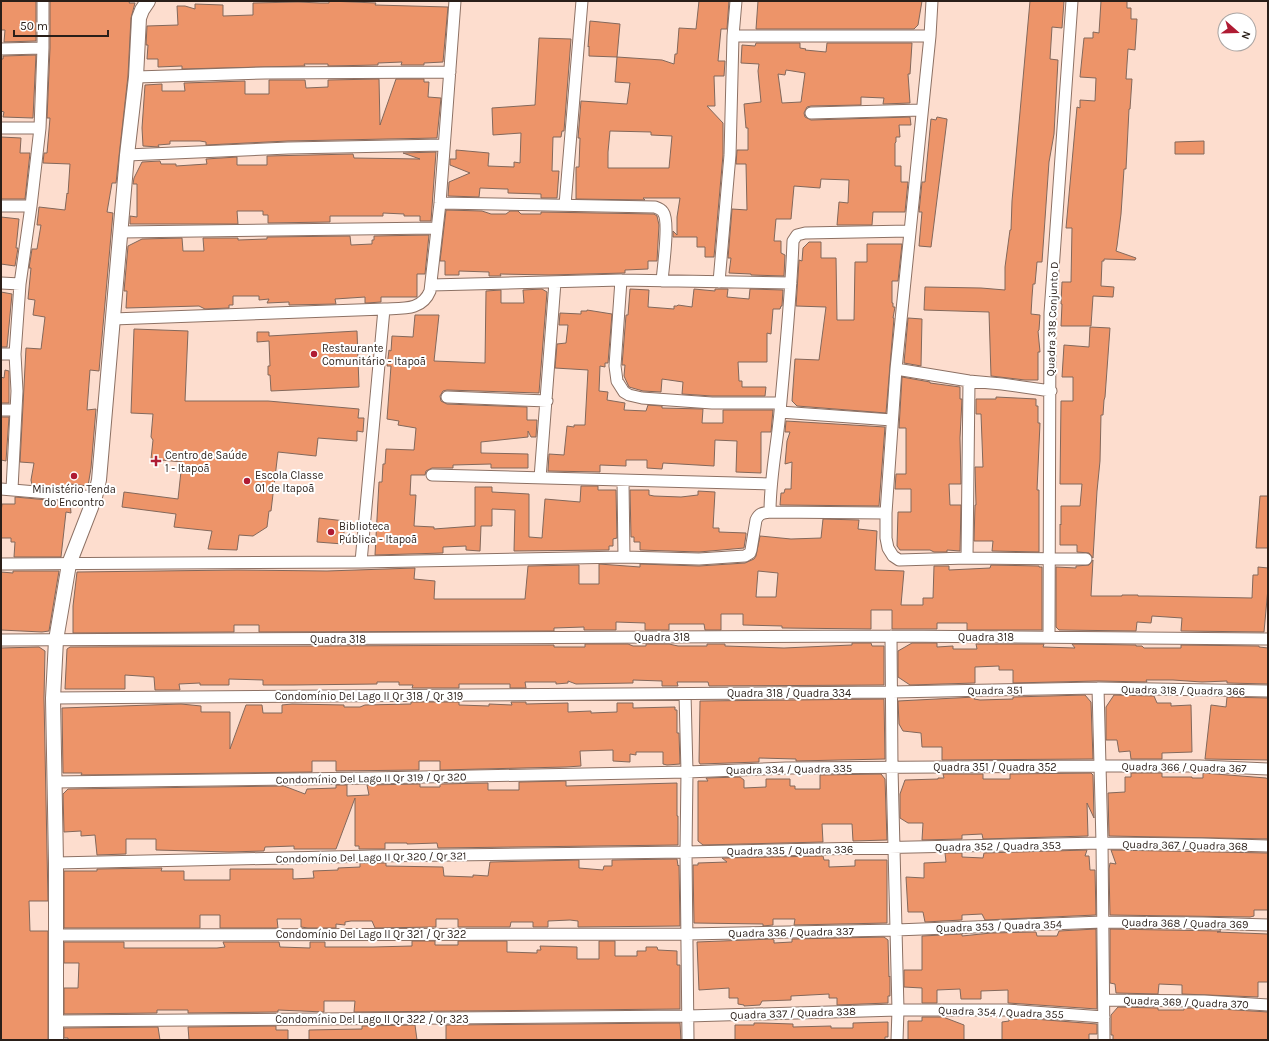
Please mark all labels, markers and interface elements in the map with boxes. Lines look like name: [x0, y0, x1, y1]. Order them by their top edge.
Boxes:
scale bar: [14, 12, 108, 38]
north arrow: [1217, 12, 1257, 52]
text: 50 m: [20, 19, 48, 33]
text: N: [1238, 29, 1253, 41]
street label: Quadra 318 Conjunto D: [1044, 261, 1061, 377]
place label: Restaurante Comunitário - Itapoã: [322, 342, 426, 368]
marker: Restaurante Comunitário - Itapoã: [309, 349, 319, 359]
place label: Centro de Saúde 1 - Itapoã: [165, 449, 247, 475]
marker: Centro de Saúde 1 - Itapoã: [150, 455, 162, 467]
place label: Escola Classe 01 de Itapoã: [255, 469, 324, 495]
marker: Ministério Tenda do Encontro: [69, 471, 79, 481]
marker: Escola Classe 01 de Itapoã: [242, 476, 252, 486]
place label: Ministério Tenda do Encontro: [32, 483, 116, 509]
place label: Biblioteca Pública - Itapoã: [339, 520, 417, 546]
marker: Biblioteca Pública - Itapoã: [326, 527, 336, 537]
street label: Quadra 318: [634, 631, 690, 644]
street label: Quadra 318: [958, 631, 1014, 644]
street label: Quadra 318: [310, 633, 366, 646]
street label: Quadra 318 / Quadra 366: [1121, 683, 1245, 698]
street label: Quadra 351: [967, 684, 1023, 697]
street label: Quadra 318 / Quadra 334: [727, 687, 851, 700]
street label: Condomínio Del Lago II Qr 318 / Qr 319: [275, 690, 463, 703]
street label: Quadra 366 / Quadra 367: [1121, 760, 1247, 775]
street label: Quadra 351 / Quadra 352: [933, 761, 1057, 774]
street label: Quadra 334 / Quadra 335: [726, 762, 852, 777]
street label: Condomínio Del Lago II Qr 319 / Qr 320: [275, 770, 467, 787]
street label: Quadra 367 / Quadra 368: [1122, 838, 1248, 853]
street label: Quadra 352 / Quadra 353: [935, 839, 1061, 854]
street label: Quadra 335 / Quadra 336: [727, 843, 853, 858]
street label: Condomínio Del Lago II Qr 320 / Qr 321: [275, 849, 467, 866]
street label: Quadra 368 / Quadra 369: [1121, 916, 1248, 931]
street label: Quadra 353 / Quadra 354: [936, 918, 1062, 935]
street label: Quadra 336 / Quadra 337: [728, 925, 854, 940]
street label: Condomínio Del Lago II Qr 321 / Qr 322: [276, 928, 466, 941]
street label: Quadra 369 / Quadra 370: [1123, 994, 1249, 1011]
street label: Quadra 354 / Quadra 355: [938, 1004, 1064, 1021]
street label: Quadra 337 / Quadra 338: [730, 1005, 856, 1022]
street label: Condomínio Del Lago II Qr 322 / Qr 323: [275, 1013, 469, 1026]

